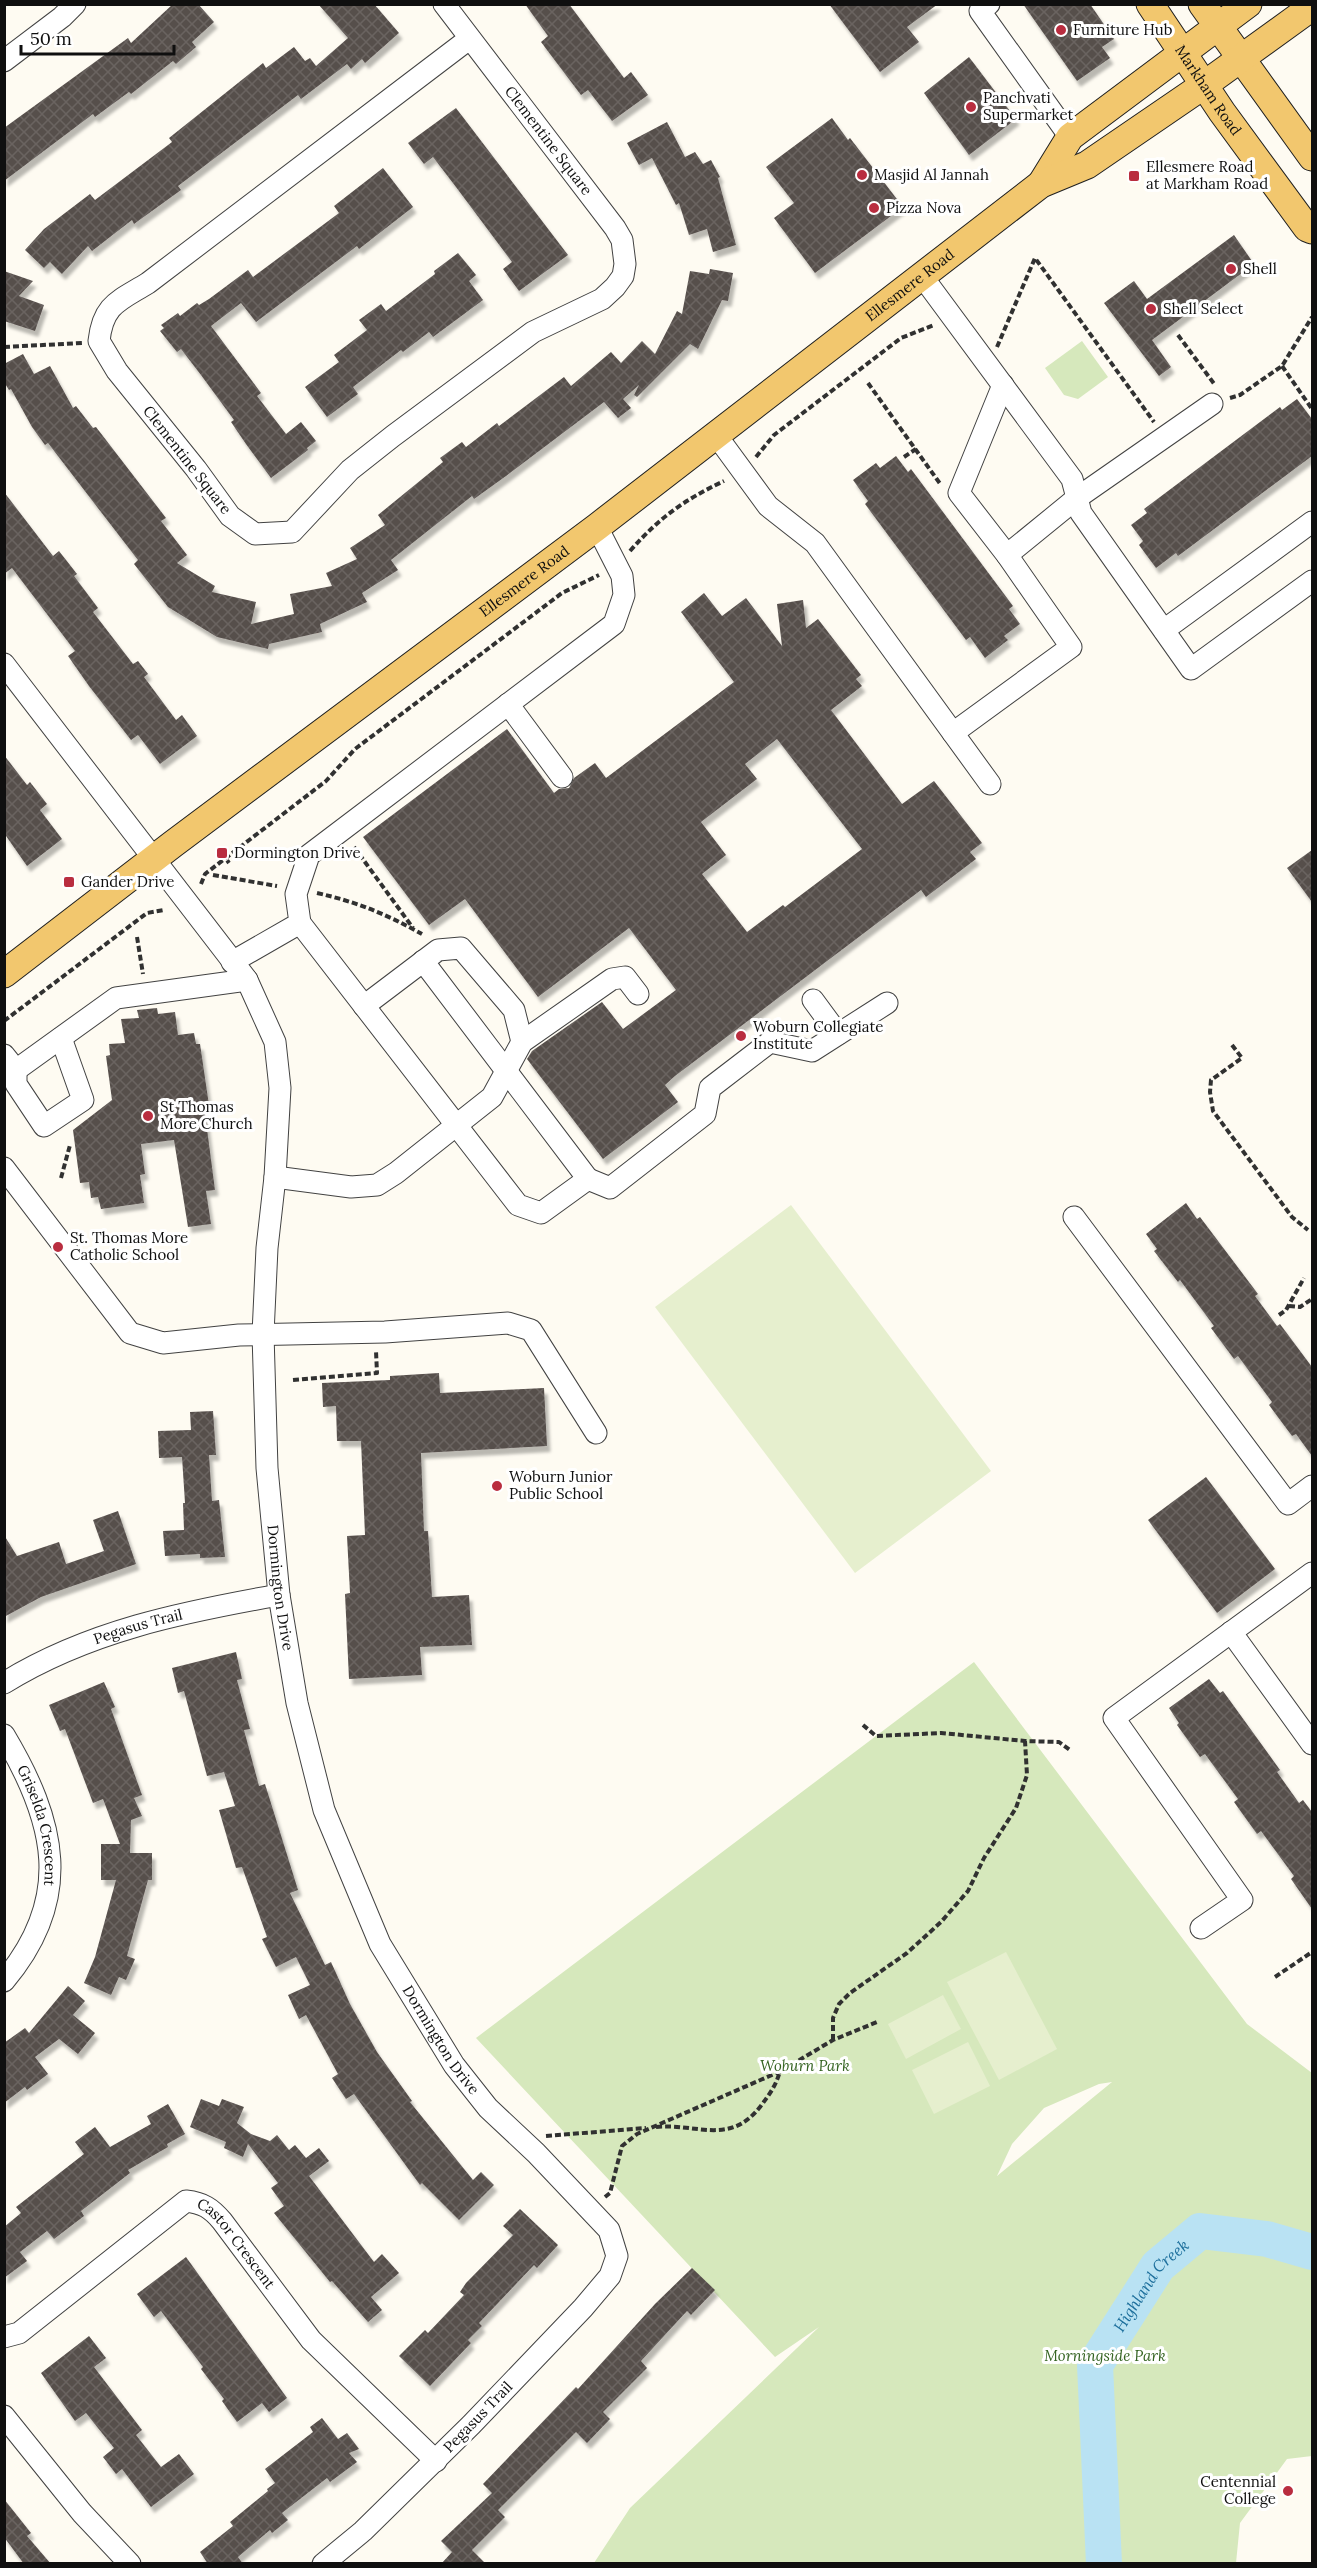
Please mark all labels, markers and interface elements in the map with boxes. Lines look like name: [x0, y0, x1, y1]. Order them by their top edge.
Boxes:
scale bar: [21, 18, 174, 56]
place label: Furniture Hub: [1073, 20, 1173, 39]
marker: Furniture Hub: [1054, 23, 1068, 37]
text: 50 m: [30, 27, 72, 50]
street label: Markham Road: [1171, 41, 1246, 139]
street label: Clementine Square: [501, 82, 597, 199]
place label: Panchvati Supermarket: [983, 88, 1074, 124]
marker: Panchvati Supermarket: [964, 100, 978, 114]
place label: Ellesmere Road at Markham Road: [1146, 157, 1268, 193]
place label: Masjid Al Jannah: [874, 165, 989, 184]
marker: Masjid Al Jannah: [855, 168, 869, 182]
marker: Ellesmere Road at Markham Road: [1127, 169, 1141, 183]
place label: Pizza Nova: [886, 198, 962, 217]
marker: Pizza Nova: [867, 201, 881, 215]
street label: Ellesmere Road: [861, 244, 958, 325]
place label: Shell: [1243, 259, 1277, 278]
marker: Shell: [1224, 262, 1238, 276]
place label: Shell Select: [1163, 299, 1243, 318]
marker: Shell Select: [1144, 302, 1158, 316]
street label: Clementine Square: [139, 402, 236, 518]
street label: Ellesmere Road: [475, 541, 573, 621]
place label: Dormington Drive: [234, 843, 361, 862]
marker: Dormington Drive: [215, 846, 229, 860]
place label: Gander Drive: [81, 872, 174, 891]
marker: Gander Drive: [62, 875, 76, 889]
place label: Woburn Collegiate Institute: [753, 1017, 883, 1053]
marker: Woburn Collegiate Institute: [734, 1029, 748, 1043]
place label: St Thomas More Church: [160, 1097, 253, 1133]
marker: St Thomas More Church: [141, 1109, 155, 1123]
place label: St. Thomas More Catholic School: [70, 1228, 188, 1264]
marker: St. Thomas More Catholic School: [51, 1240, 65, 1254]
place label: Woburn Junior Public School: [509, 1467, 613, 1503]
marker: Woburn Junior Public School: [490, 1479, 504, 1493]
street label: Dormington Drive: [263, 1524, 298, 1652]
street label: Pegasus Trail: [91, 1604, 184, 1648]
street label: Griselda Crescent: [13, 1762, 60, 1887]
street label: Dormington Drive: [399, 1982, 484, 2098]
park label: Woburn Park: [760, 2056, 850, 2075]
street label: Castor Crescent: [194, 2194, 280, 2293]
water label: Highland Creek: [1109, 2235, 1193, 2335]
park label: Morningside Park: [1044, 2346, 1166, 2365]
street label: Pegasus Trail: [439, 2377, 516, 2456]
place label: Centennial College: [1200, 2472, 1276, 2508]
marker: Centennial College: [1281, 2484, 1295, 2498]

